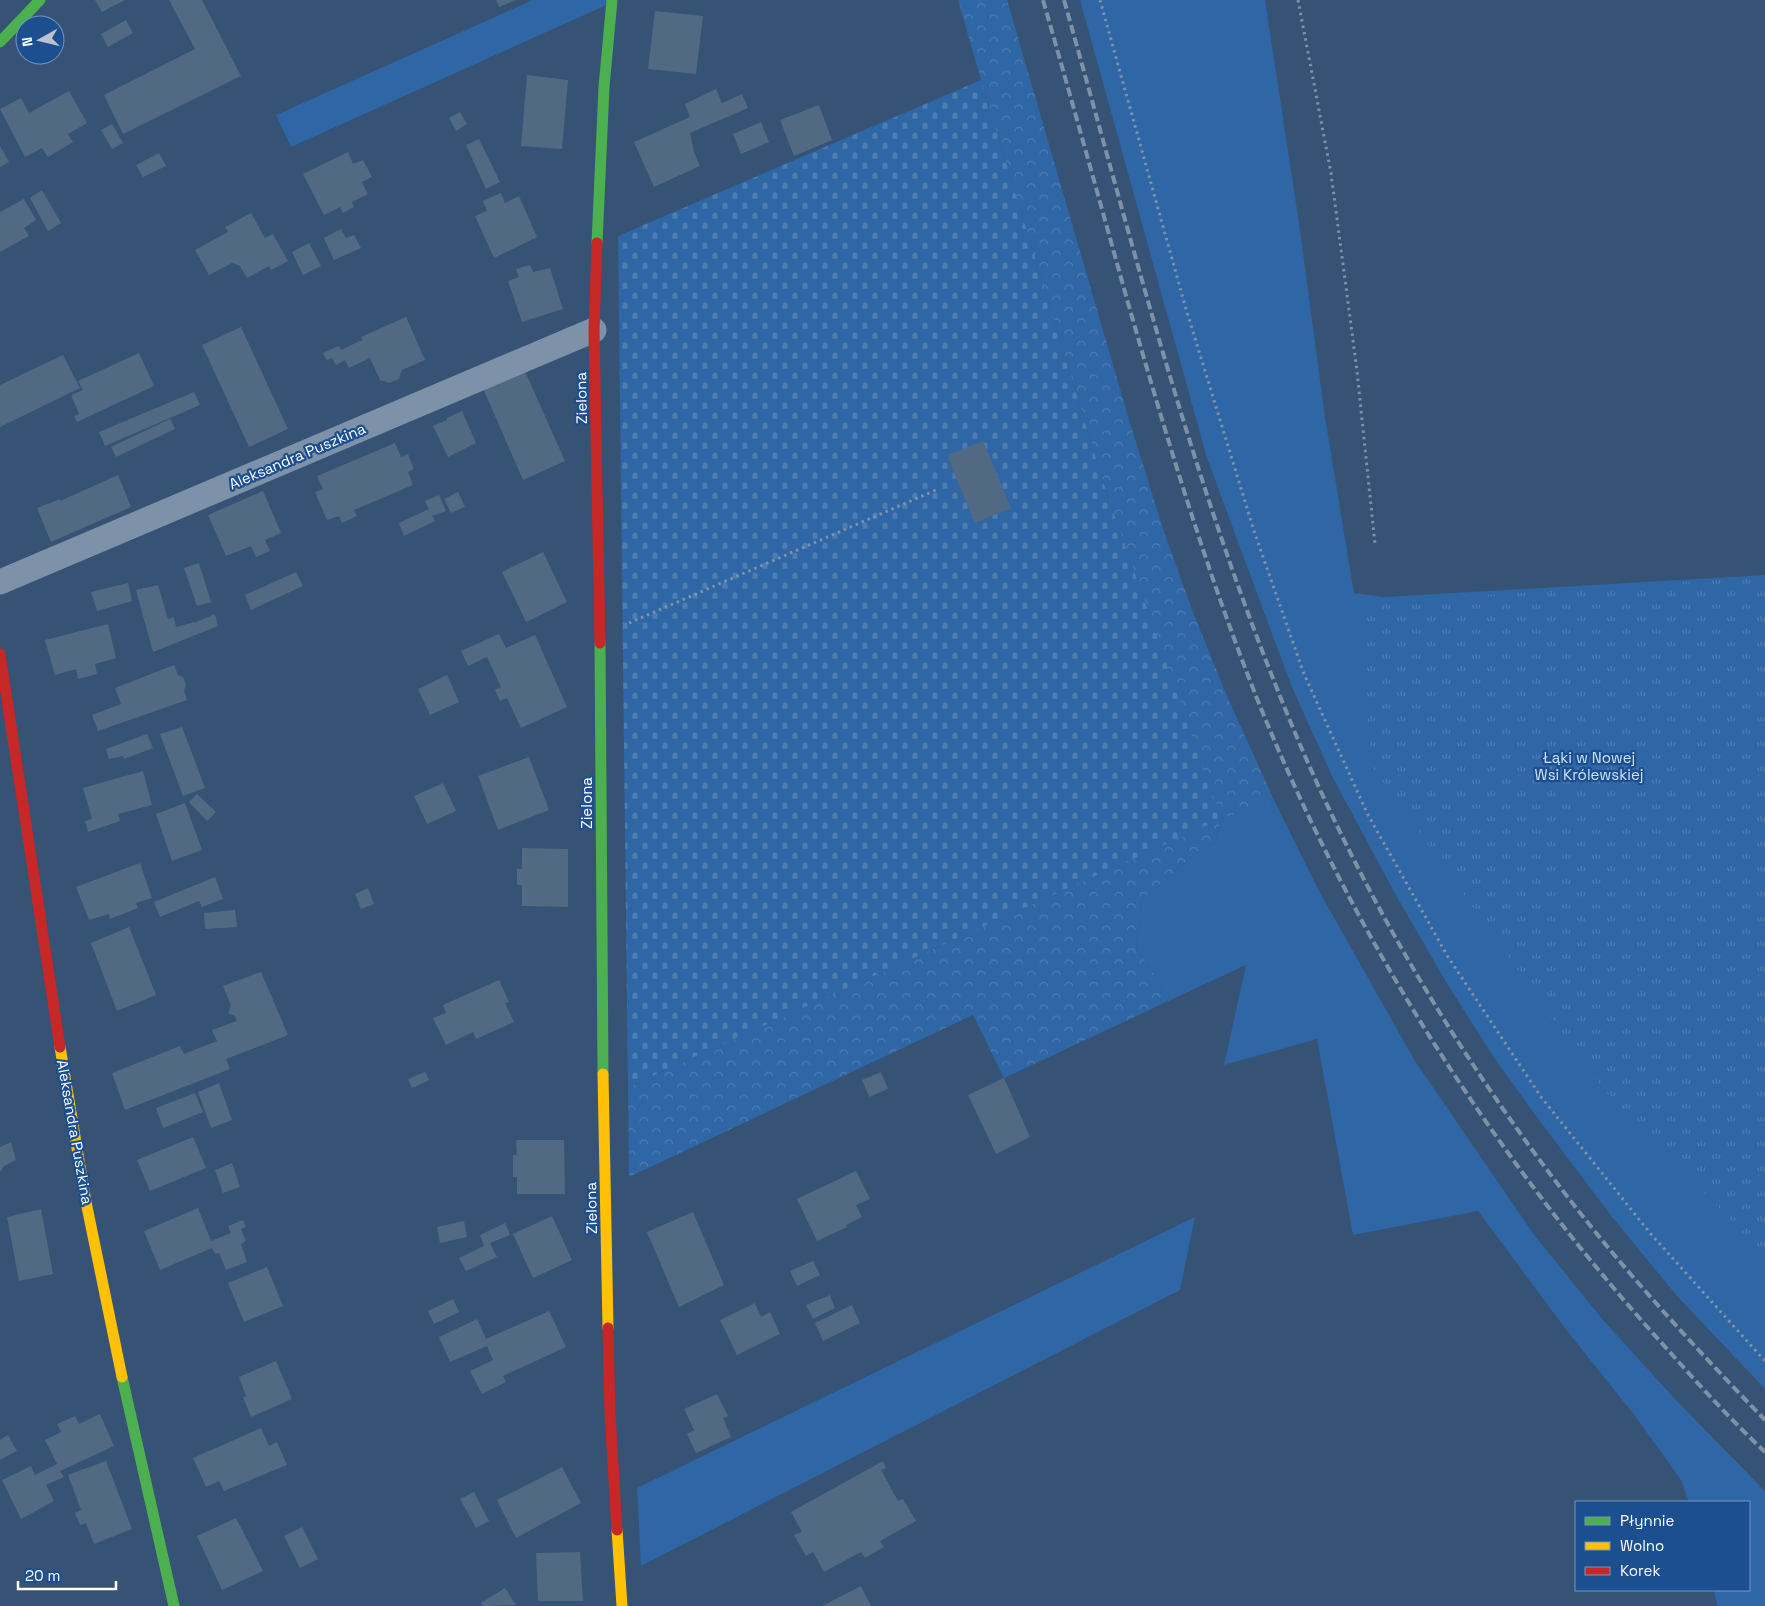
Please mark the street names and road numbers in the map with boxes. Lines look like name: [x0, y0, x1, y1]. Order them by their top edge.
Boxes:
street label: Zielona: [571, 371, 591, 424]
street label: Aleksandra Puszkina: [226, 418, 369, 493]
street label: Zielona: [577, 777, 596, 829]
street label: Aleksandra Puszkina: [53, 1058, 97, 1206]
street label: Zielona: [581, 1181, 601, 1234]

